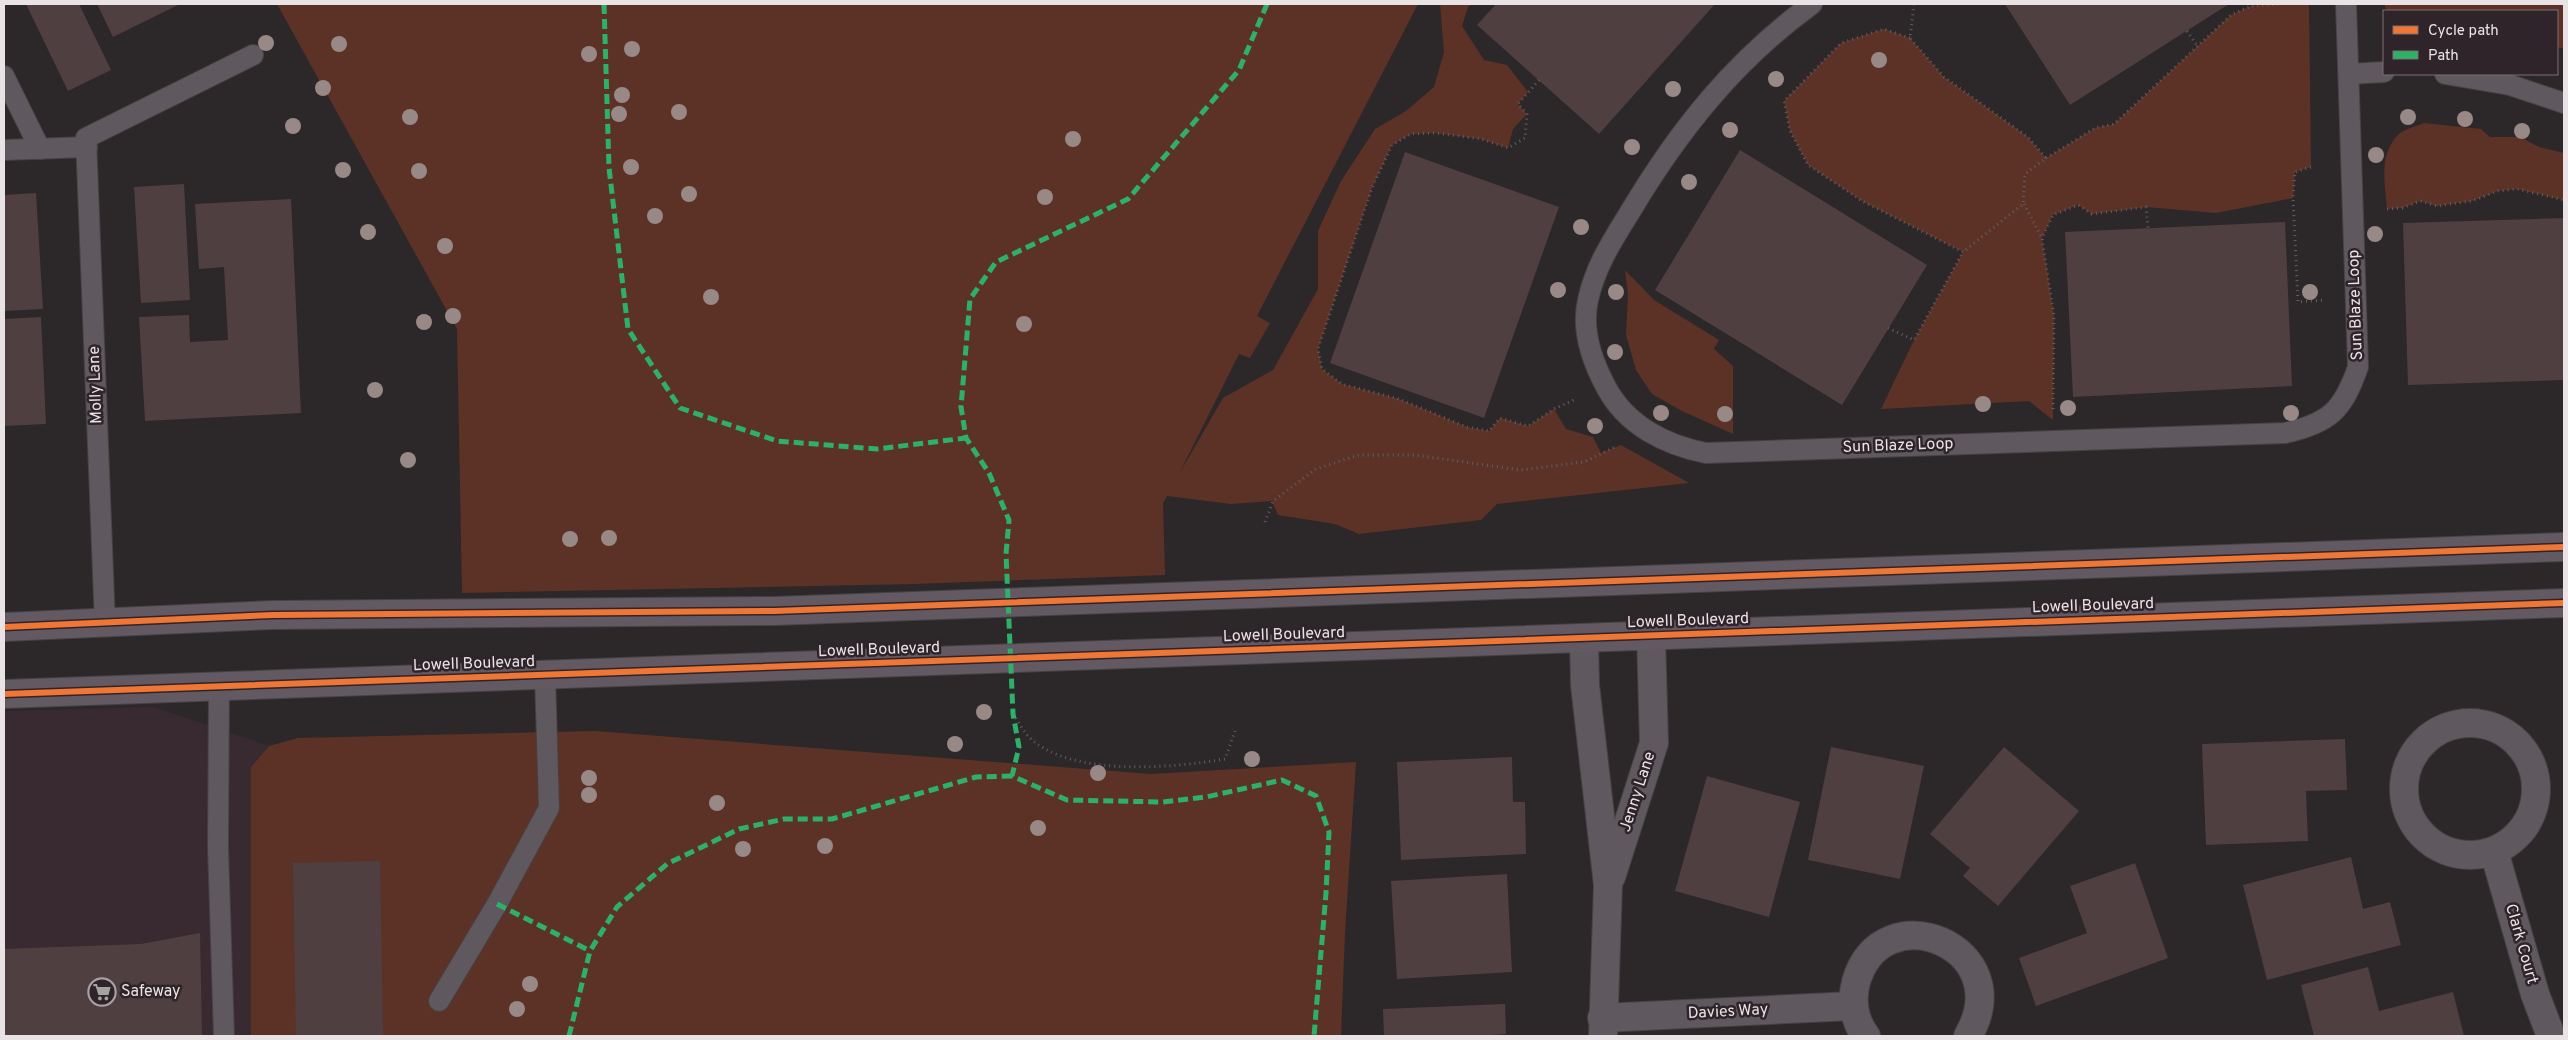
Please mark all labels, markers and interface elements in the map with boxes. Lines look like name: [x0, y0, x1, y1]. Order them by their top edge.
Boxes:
legend: [2383, 10, 2558, 75]
text: Cycle path: [2428, 22, 2499, 41]
text: Path: [2428, 47, 2459, 66]
street label: Sun Blaze Loop: [2344, 249, 2368, 361]
street label: Molly Lane: [85, 346, 107, 424]
street label: Sun Blaze Loop: [1842, 434, 1954, 458]
street label: Lowell Boulevard: [2032, 594, 2154, 618]
street label: Lowell Boulevard: [1627, 609, 1749, 633]
street label: Lowell Boulevard: [1223, 623, 1345, 647]
street label: Lowell Boulevard: [818, 638, 940, 662]
street label: Lowell Boulevard: [413, 652, 535, 676]
street label: Jenny Lane: [1616, 749, 1660, 835]
street label: Clark Court: [2500, 902, 2542, 986]
supermarket icon: Safeway: [87, 977, 117, 1007]
place label: Safeway: [121, 982, 181, 1002]
street label: Davies Way: [1687, 1000, 1769, 1024]

